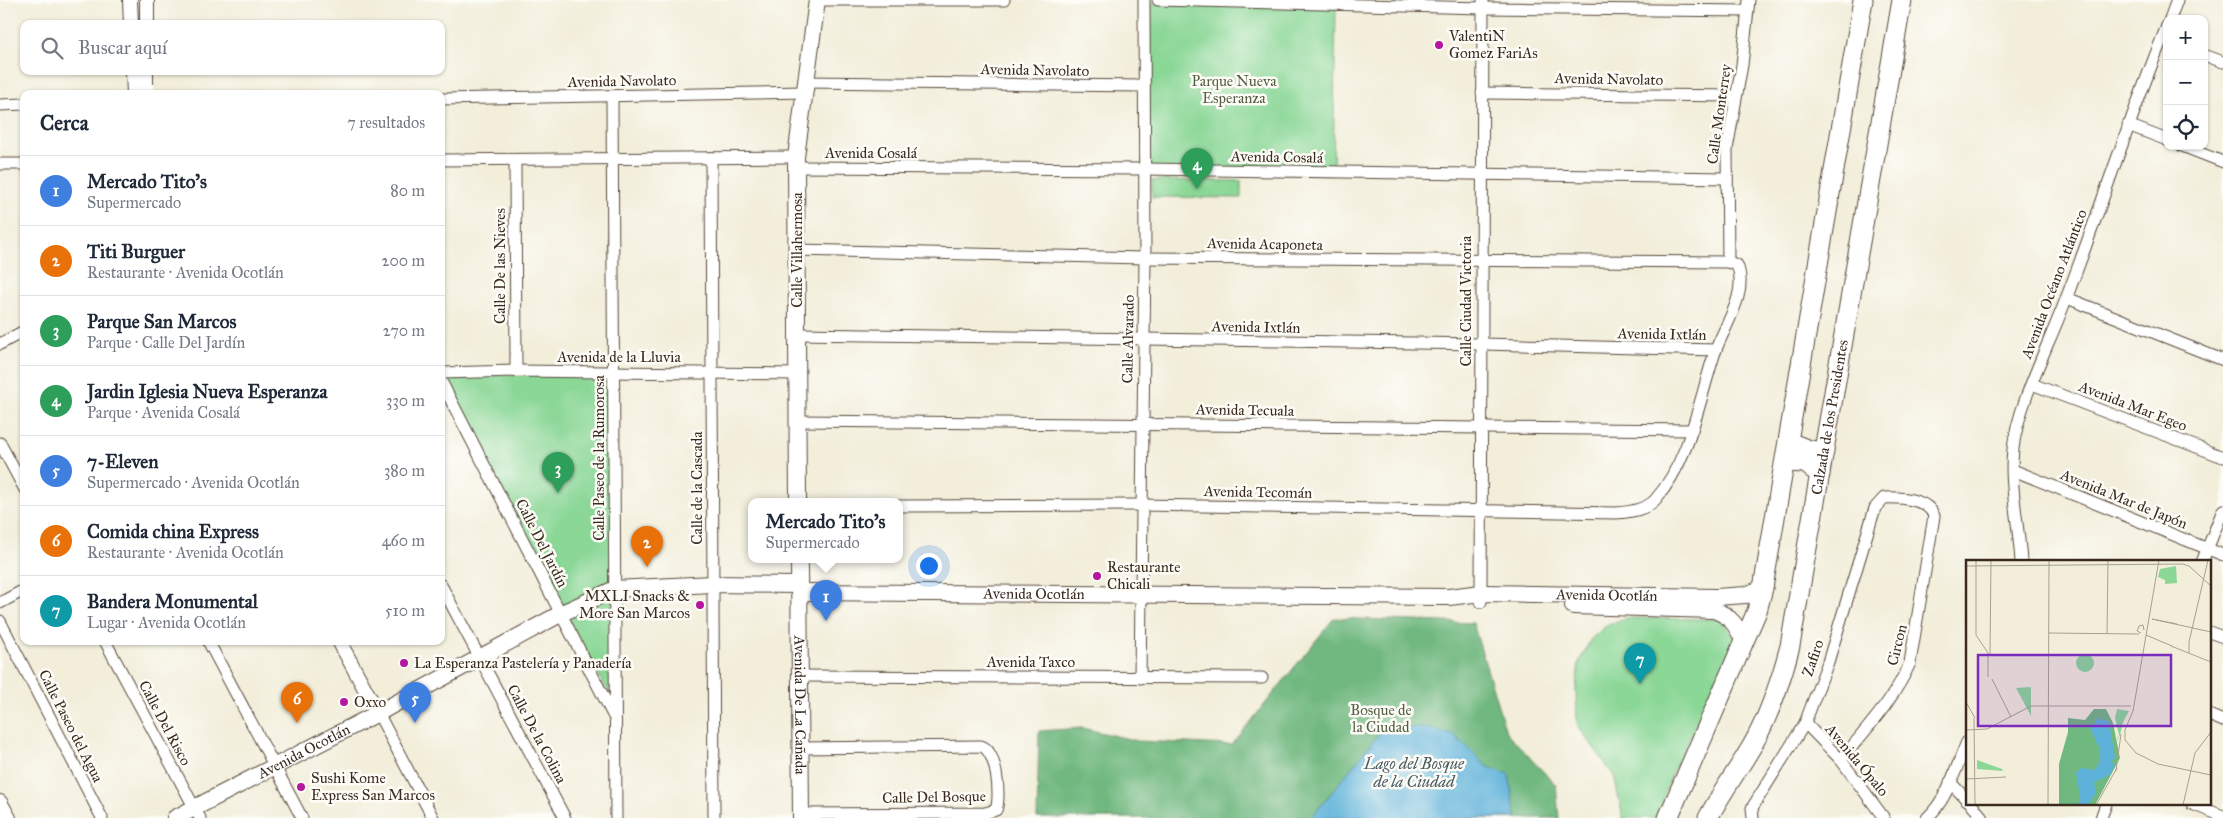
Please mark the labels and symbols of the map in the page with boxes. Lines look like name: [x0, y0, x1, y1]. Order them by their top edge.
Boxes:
place label: ValentiN Gomez FariAs: [1448, 27, 1538, 62]
marker: ValentiN Gomez FariAs: [1433, 39, 1445, 51]
street label: Avenida Navolato: [980, 60, 1090, 80]
street label: Calle Monterrey: [1703, 62, 1735, 165]
street label: Avenida Navolato: [1554, 69, 1664, 89]
street label: Avenida Navolato: [567, 71, 677, 91]
park label: Parque Nueva Esperanza: [1191, 72, 1277, 107]
street label: Avenida Cosalá: [824, 144, 918, 162]
street label: Avenida Cosalá: [1230, 147, 1324, 167]
pin: 4: [1181, 148, 1213, 189]
street label: Calle Villahermosa: [788, 192, 806, 308]
street label: Avenida Océano Atlántico: [2017, 206, 2091, 362]
street label: Calle De las Nieves: [491, 208, 509, 324]
street label: Avenida Acaponeta: [1206, 234, 1324, 254]
street label: Calle Ciudad Victoria: [1457, 235, 1475, 366]
street label: Calle Alvarado: [1118, 294, 1138, 384]
street label: Avenida Ixtlán: [1210, 317, 1301, 337]
street label: Avenida Ixtlán: [1616, 324, 1707, 344]
street label: Calzada de los Presidentes: [1807, 338, 1852, 496]
street label: Avenida de la Lluvia: [556, 348, 681, 366]
street label: Calle Paseo de la Rumorosa: [590, 375, 608, 541]
street label: Avenida Mar Egeo: [2075, 377, 2190, 435]
street label: Avenida Tecuala: [1195, 400, 1295, 420]
street label: Calle de la Cascada: [688, 431, 706, 545]
pin: 3: [542, 452, 574, 493]
street label: Avenida Mar de Japón: [2057, 465, 2190, 534]
street label: Avenida Tecomán: [1203, 482, 1312, 502]
street label: Calle Del Jardín: [511, 496, 572, 591]
pin: 2: [631, 526, 663, 567]
your location: [916, 553, 942, 579]
place label: Restaurante Chicali: [1107, 558, 1180, 593]
inset map: [1966, 560, 2210, 806]
marker: Restaurante Chicali: [1091, 570, 1103, 582]
pin: 1: [810, 580, 842, 621]
street label: Avenida Ocotlán: [982, 584, 1085, 603]
street label: Avenida Ocotlán: [1555, 585, 1658, 605]
place label: MXLI Snacks & More San Marcos: [579, 587, 690, 622]
marker: MXLI Snacks & More San Marcos: [694, 599, 706, 611]
street label: Circon: [1883, 622, 1911, 668]
street label: Avenida De La Cañada: [791, 634, 810, 775]
street label: Zafiro: [1798, 637, 1828, 679]
pin: 7: [1624, 643, 1656, 684]
street label: Avenida Taxco: [986, 653, 1075, 671]
place label: La Esperanza Pastelería y Panadería: [414, 654, 632, 672]
marker: La Esperanza Pastelería y Panadería: [398, 657, 410, 669]
street label: Calle Paseo del Agua: [35, 667, 107, 786]
street label: Calle Del Risco: [135, 677, 195, 769]
street label: Calle De la Colina: [503, 681, 571, 787]
pin: 6: [281, 682, 313, 723]
pin: 5: [399, 682, 431, 723]
place label: Oxxo: [354, 693, 387, 711]
marker: Oxxo: [338, 696, 350, 708]
park label: Bosque de la Ciudad: [1350, 701, 1412, 736]
street label: Avenida Ópalo: [1821, 719, 1893, 800]
street label: Avenida Ocotlán: [254, 720, 353, 783]
water label: Lago del Bosque de la Ciudad: [1363, 754, 1465, 791]
place label: Sushi Kome Express San Marcos: [311, 769, 435, 804]
marker: Sushi Kome Express San Marcos: [295, 781, 307, 793]
street label: Calle Del Bosque: [882, 787, 986, 808]

